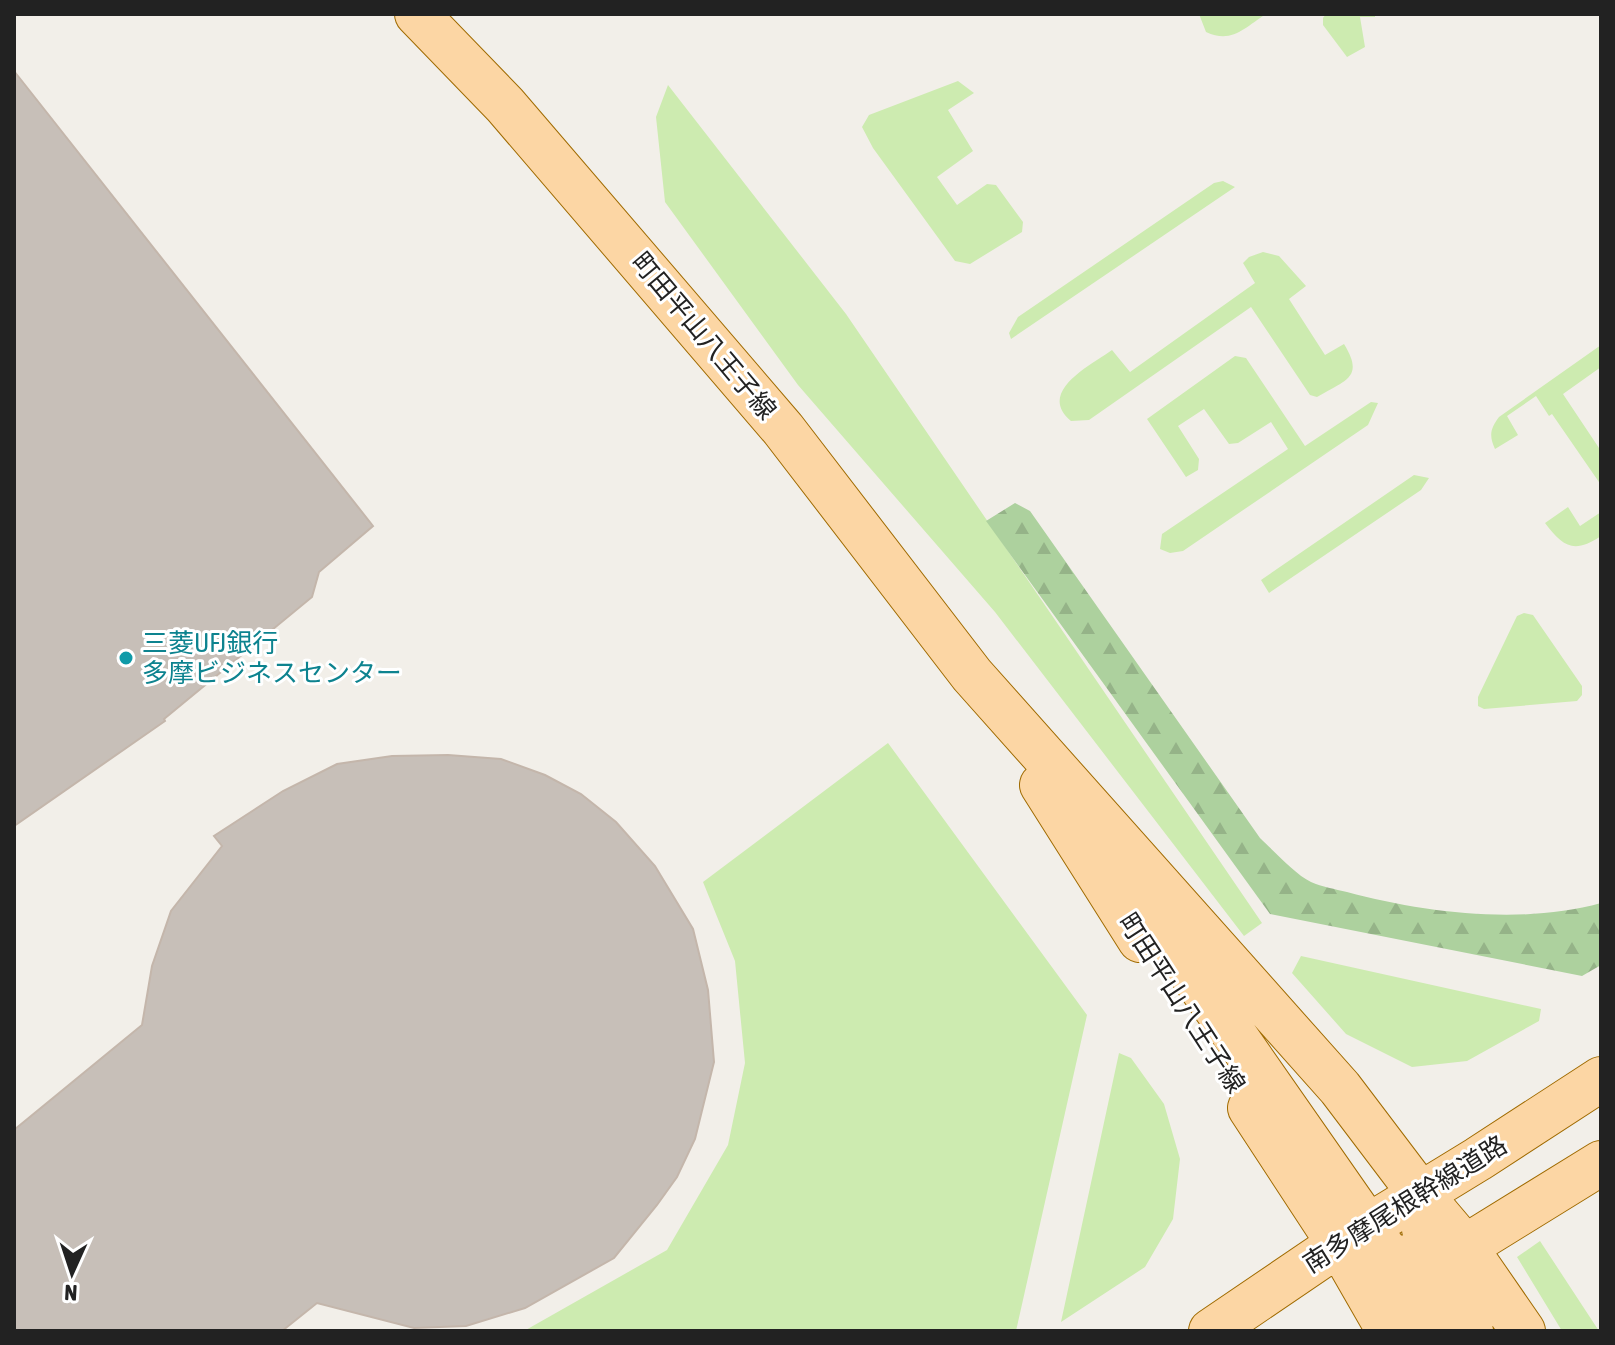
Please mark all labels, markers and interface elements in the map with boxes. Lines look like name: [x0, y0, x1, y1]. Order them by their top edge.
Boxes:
street label: 町田平山八王子線: [626, 247, 782, 425]
place label: 三菱UFJ銀行 多摩ビジネスセンター: [142, 628, 402, 688]
marker: 三菱UFJ銀行 多摩ビジネスセンター: [117, 649, 135, 667]
street label: 町田平山八王子線: [1113, 908, 1251, 1098]
street label: 南多摩尾根幹線道路: [1298, 1129, 1512, 1279]
north arrow: [32, 1233, 112, 1313]
text: N: [64, 1280, 78, 1306]

